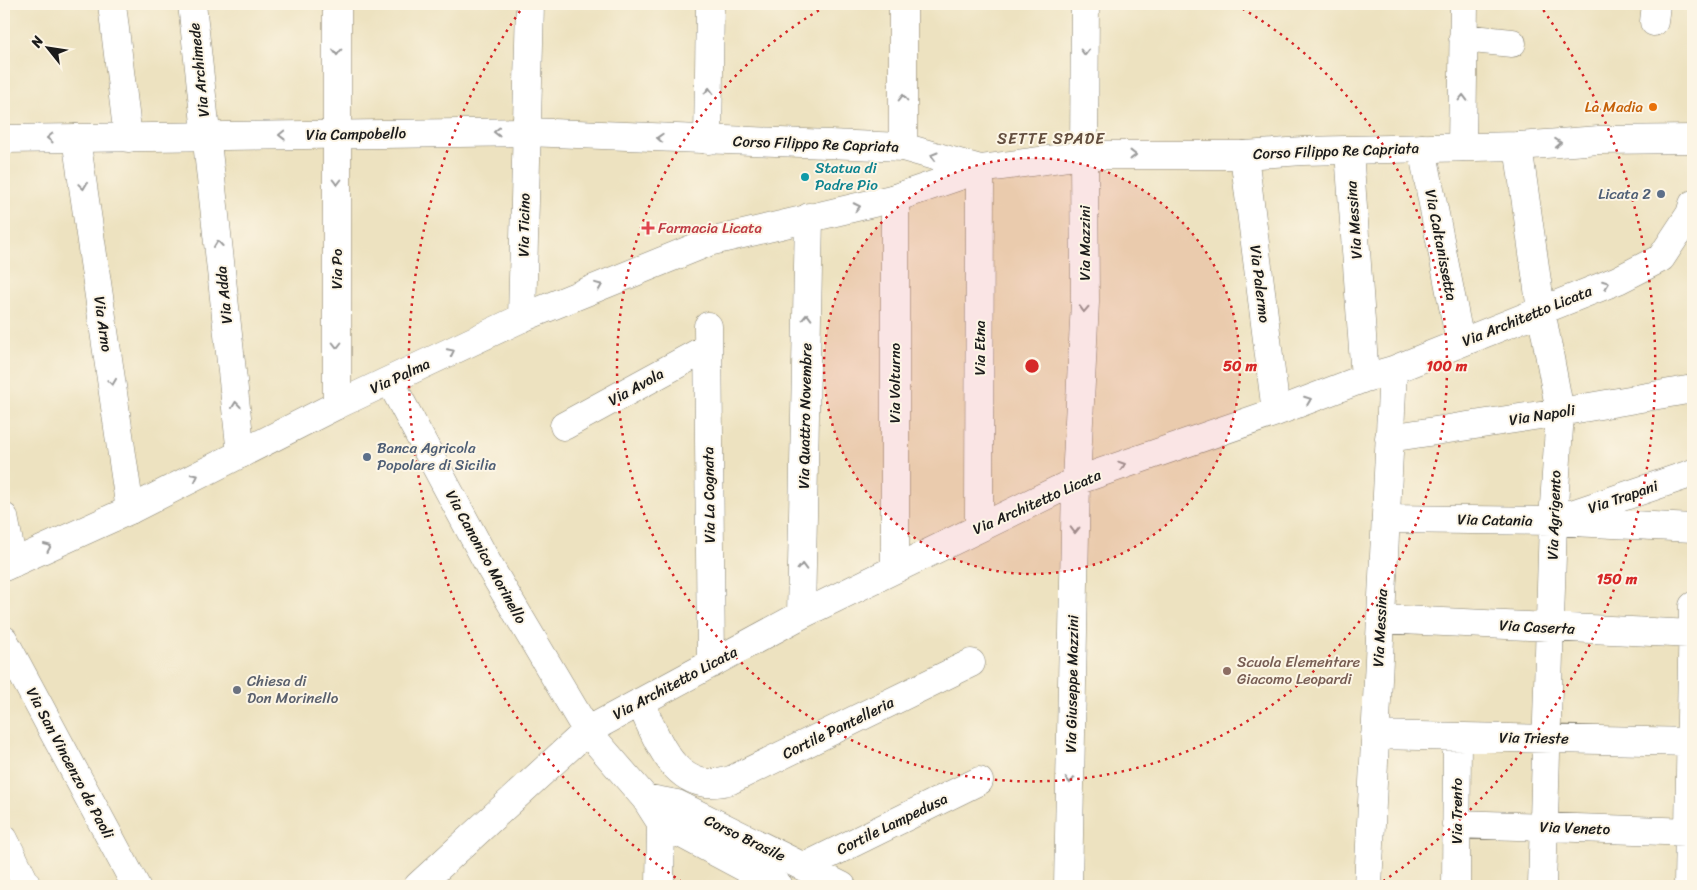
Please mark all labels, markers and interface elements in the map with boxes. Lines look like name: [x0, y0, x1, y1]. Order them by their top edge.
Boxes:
street label: Via Archimede: [181, 21, 217, 119]
north arrow: [22, 22, 72, 72]
text: N: [23, 31, 51, 53]
one-way arrow: [332, 49, 342, 57]
one-way arrow: [1080, 49, 1090, 57]
one-way arrow: [704, 87, 714, 94]
one-way arrow: [898, 94, 908, 102]
one-way arrow: [1458, 94, 1468, 102]
place label: La Madia: [1585, 94, 1643, 120]
marker: La Madia: [1647, 101, 1659, 113]
street label: Via Campobello: [306, 120, 407, 148]
district label: SETTE SPADE: [997, 124, 1105, 153]
one-way arrow: [493, 127, 501, 137]
street label: Corso Filippo Re Capriata: [733, 128, 900, 160]
one-way arrow: [278, 130, 286, 140]
one-way arrow: [655, 132, 663, 143]
one-way arrow: [46, 133, 54, 143]
street label: Corso Filippo Re Capriata: [1253, 135, 1420, 167]
one-way arrow: [1554, 138, 1562, 149]
one-way arrow: [1130, 150, 1137, 160]
one-way arrow: [930, 151, 938, 161]
place label: Statua di Padre Pio: [815, 155, 878, 198]
marker: Statua di Padre Pio: [799, 171, 811, 183]
one-way arrow: [332, 179, 342, 187]
street label: Via Messina: [1338, 180, 1370, 260]
place label: Licata 2: [1598, 181, 1651, 207]
one-way arrow: [78, 182, 88, 190]
street label: Via Caltanissetta: [1417, 187, 1465, 303]
marker: Licata 2: [1655, 188, 1667, 200]
street label: Via Ticino: [510, 192, 538, 257]
one-way arrow: [852, 202, 861, 212]
street label: Via Mazzini: [1072, 204, 1098, 281]
place label: Farmacia Licata: [658, 215, 763, 241]
marker: Farmacia Licata: [642, 222, 654, 234]
one-way arrow: [213, 240, 224, 248]
street label: Via Palermo: [1242, 244, 1278, 325]
street label: Via Po: [324, 248, 350, 289]
street label: Via Adda: [208, 265, 240, 325]
street label: Via Architetto Licata: [1458, 278, 1596, 354]
one-way arrow: [1602, 280, 1610, 290]
one-way arrow: [594, 282, 603, 293]
street label: Via Arno: [86, 294, 120, 354]
one-way arrow: [1079, 305, 1090, 313]
one-way arrow: [802, 312, 812, 320]
street label: Via Etna: [967, 320, 993, 375]
one-way arrow: [332, 342, 342, 349]
street label: Via Volturno: [882, 342, 908, 423]
street label: Via Quattro Novembre: [791, 343, 819, 489]
one-way arrow: [446, 348, 455, 358]
street label: Via Palma: [365, 350, 435, 401]
text: 50 m: [1223, 353, 1258, 379]
text: 100 m: [1427, 353, 1468, 379]
centre of rings: [1023, 357, 1041, 375]
street label: Via Avola: [603, 361, 669, 413]
one-way arrow: [106, 377, 116, 386]
one-way arrow: [1303, 396, 1312, 406]
street label: Via Napoli: [1507, 397, 1578, 433]
one-way arrow: [231, 401, 242, 409]
place label: Banca Agricola Popolare di Sicilia: [377, 435, 496, 478]
street label: Via La Cognata: [695, 446, 723, 543]
marker: Banca Agricola Popolare di Sicilia: [361, 451, 373, 463]
one-way arrow: [1117, 461, 1126, 471]
street label: Via Architetto Licata: [969, 462, 1106, 542]
street label: Via Agrigento: [1539, 469, 1569, 560]
one-way arrow: [190, 473, 199, 483]
street label: Via Trapani: [1584, 473, 1662, 521]
street label: Via Canonico Morinello: [438, 485, 534, 629]
street label: Via Catania: [1457, 506, 1533, 534]
one-way arrow: [1070, 526, 1080, 534]
one-way arrow: [43, 543, 52, 553]
one-way arrow: [797, 562, 808, 570]
text: 150 m: [1597, 566, 1638, 592]
street label: Via Messina: [1365, 588, 1395, 668]
street label: Via Caserta: [1499, 612, 1576, 642]
street label: Via Giuseppe Mazzini: [1058, 614, 1086, 753]
street label: Via Architetto Licata: [608, 639, 743, 727]
place label: Scuola Elementare Giacomo Leopardi: [1237, 649, 1361, 692]
marker: Scuola Elementare Giacomo Leopardi: [1221, 665, 1233, 677]
place label: Chiesa di Don Morinello: [247, 668, 339, 711]
street label: Via San Vincenzo de Paoli: [19, 683, 121, 844]
marker: Chiesa di Don Morinello: [231, 684, 243, 696]
street label: Cortile Pantelleria: [778, 689, 899, 766]
street label: Via Trieste: [1499, 724, 1569, 752]
one-way arrow: [1065, 776, 1075, 784]
street label: Via Trento: [1444, 778, 1470, 844]
street label: Cortile Lampedusa: [832, 786, 953, 862]
street label: Corso Brasile: [700, 807, 790, 869]
street label: Via Veneto: [1539, 814, 1611, 842]

